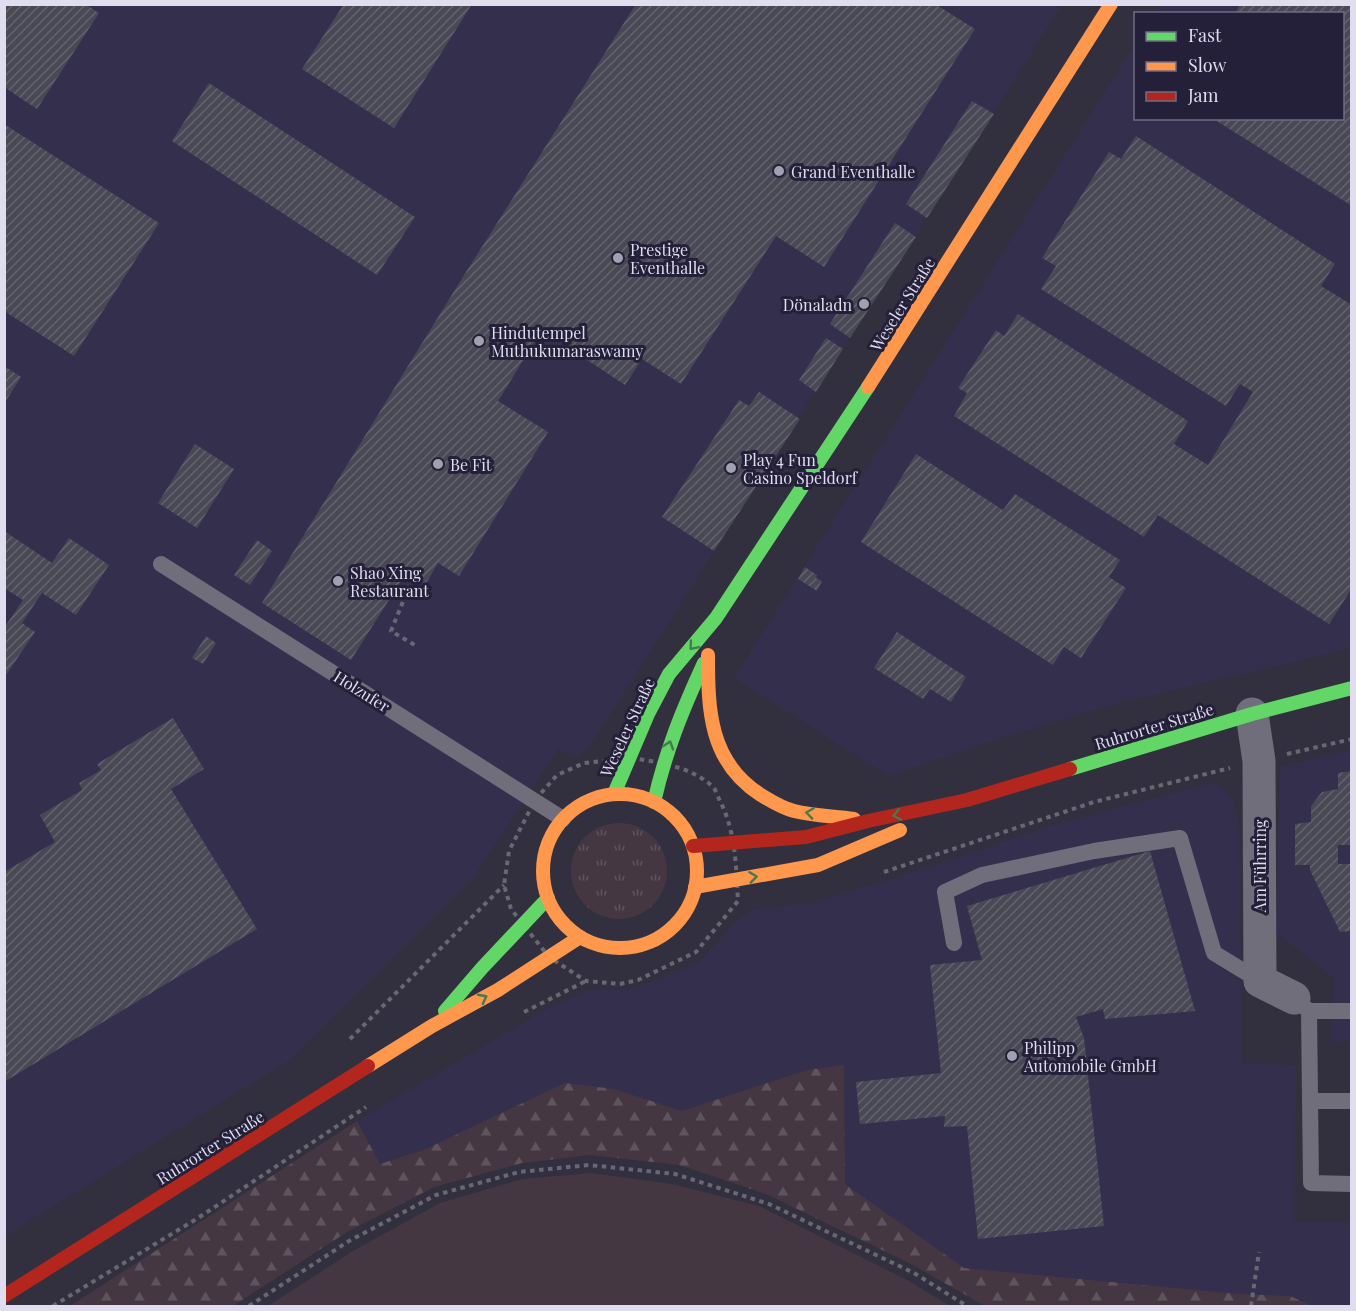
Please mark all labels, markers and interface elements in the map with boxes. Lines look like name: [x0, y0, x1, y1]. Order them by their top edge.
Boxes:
legend: [1134, 12, 1344, 120]
text: Fast: [1188, 23, 1222, 47]
text: Slow: [1188, 53, 1226, 77]
text: Jam: [1187, 83, 1218, 107]
place label: Grand Eventhalle: [791, 161, 915, 182]
marker: Grand Eventhalle: [772, 164, 786, 178]
place label: Prestige Eventhalle: [630, 239, 705, 278]
marker: Prestige Eventhalle: [611, 251, 625, 265]
street label: Weseler Straße: [864, 253, 939, 356]
place label: Dönaladn: [783, 294, 852, 315]
marker: Dönaladn: [857, 297, 871, 311]
place label: Hindutempel Muthukumaraswamy: [491, 322, 643, 361]
marker: Hindutempel Muthukumaraswamy: [472, 334, 486, 348]
place label: Play 4 Fun Casino Speldorf: [743, 449, 859, 488]
place label: Be Fit: [450, 454, 492, 475]
marker: Be Fit: [431, 457, 445, 471]
marker: Play 4 Fun Casino Speldorf: [724, 461, 738, 475]
place label: Shao Xing Restaurant: [350, 562, 429, 601]
marker: Shao Xing Restaurant: [331, 574, 345, 588]
one-way arrow: [689, 639, 700, 650]
street label: Holzufer: [330, 666, 394, 716]
street label: Weseler Straße: [594, 674, 659, 781]
street label: Ruhrorter Straße: [1092, 698, 1216, 754]
one-way arrow: [662, 740, 674, 751]
one-way arrow: [806, 807, 815, 820]
one-way arrow: [893, 808, 903, 821]
street label: Am Führring: [1249, 819, 1270, 913]
one-way arrow: [749, 871, 758, 884]
one-way arrow: [477, 994, 487, 1005]
place label: Philipp Automobile GmbH: [1023, 1037, 1157, 1076]
marker: Philipp Automobile GmbH: [1005, 1049, 1019, 1063]
street label: Ruhrorter Straße: [152, 1105, 268, 1189]

